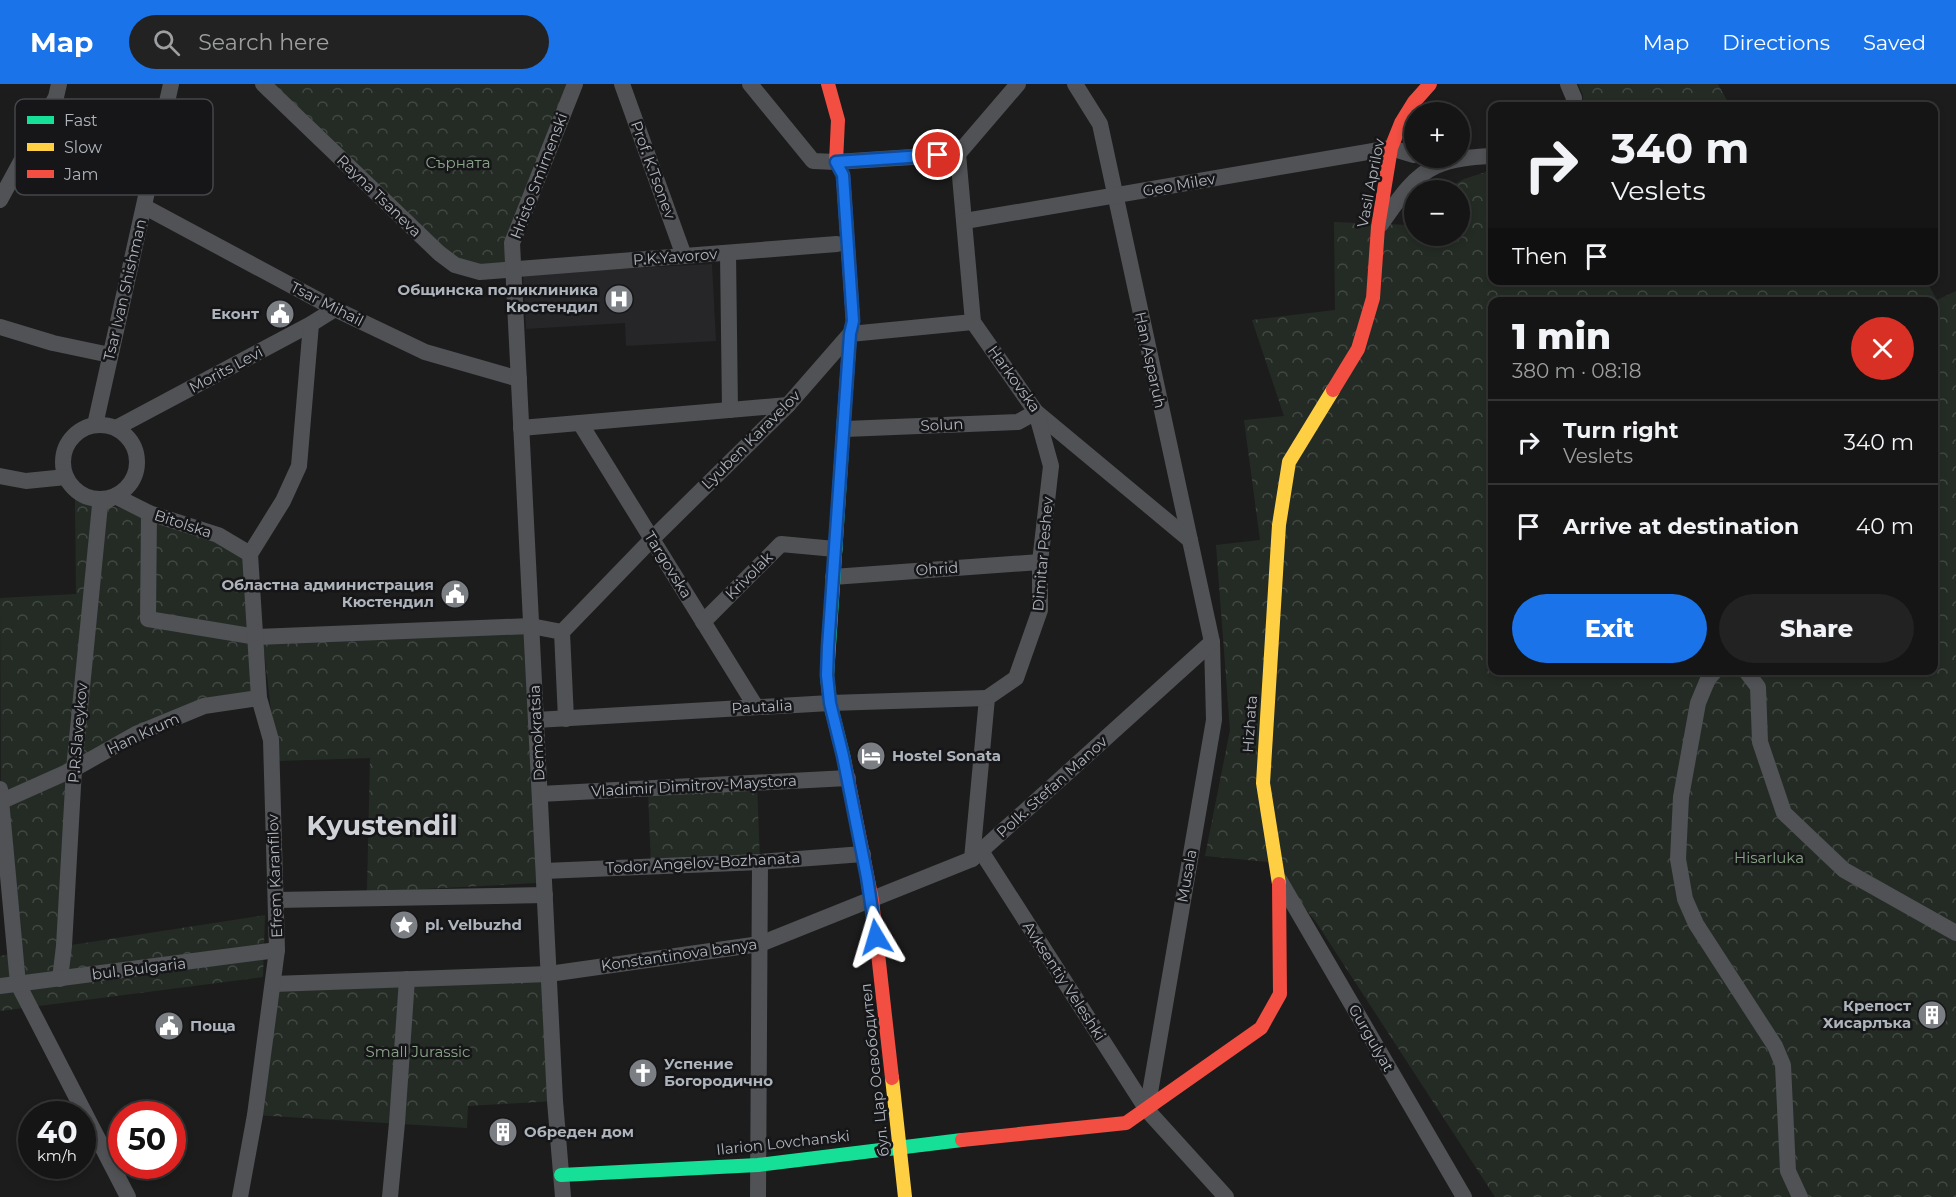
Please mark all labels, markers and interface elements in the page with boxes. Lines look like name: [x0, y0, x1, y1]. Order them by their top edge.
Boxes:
search box: [129, 15, 549, 69]
text: Map: [30, 25, 93, 59]
icon: search: [150, 26, 183, 59]
text: Search here: [198, 29, 329, 56]
text: Map: [1643, 30, 1689, 55]
text: Directions: [1722, 30, 1830, 55]
text: Saved: [1863, 30, 1926, 55]
legend: [15, 99, 213, 195]
map controls: [1404, 102, 1470, 246]
button: +: [1404, 102, 1470, 168]
street label: Hristo Smirnenski: [506, 110, 571, 241]
text: Fast: [64, 111, 98, 130]
street label: Prof. K.Tsonev: [627, 118, 680, 222]
text: 340 m: [1611, 122, 1749, 174]
icon: right: [1512, 126, 1590, 204]
pin: [912, 129, 963, 180]
street label: Vasil Aprilov: [1353, 136, 1389, 229]
text: Slow: [64, 138, 102, 157]
icon: arrive: [921, 138, 954, 171]
street label: Rayna Tsaneva: [333, 150, 426, 241]
park label: Сърната: [426, 153, 490, 172]
text: Jam: [63, 165, 98, 184]
street label: Geo Milev: [1141, 169, 1218, 200]
text: Veslets: [1611, 174, 1706, 207]
button: −: [1404, 180, 1470, 246]
street label: Tsar Ivan Shishman: [99, 217, 150, 363]
icon: arrive: [1580, 240, 1613, 273]
text: Then: [1512, 243, 1568, 270]
street label: P.K.Yavorov: [632, 244, 719, 269]
street label: Tsar Mihail: [287, 277, 367, 330]
place label: Общинска поликлиника Кюстендил: [398, 280, 598, 316]
hospital icon: Общинска поликлиника Кюстендил: [603, 283, 635, 315]
public building icon: Еконт: [264, 298, 296, 330]
place label: Еконт: [211, 304, 259, 323]
street label: Han Asparuh: [1131, 310, 1170, 410]
text: 1 min: [1512, 314, 1611, 358]
button: close: [1851, 317, 1914, 380]
street label: Morits Levi: [186, 342, 266, 397]
street label: Harkovska: [984, 342, 1045, 416]
text: 380 m · 08:18: [1512, 359, 1641, 383]
street label: Lyuben Karavelov: [697, 386, 805, 493]
street label: Solun: [920, 414, 964, 435]
text: Turn right: [1563, 417, 1678, 444]
icon: right: [1512, 426, 1545, 459]
text: 340 m: [1843, 429, 1914, 456]
text: Veslets: [1563, 444, 1633, 468]
street label: Dimitar Peshev: [1028, 495, 1057, 612]
street label: Bitolska: [152, 505, 214, 542]
icon: arrive: [1512, 510, 1545, 543]
text: Arrive at destination: [1563, 513, 1799, 540]
text: 40 m: [1856, 513, 1914, 540]
street label: Targovska: [640, 528, 696, 602]
street label: Krivolak: [721, 548, 776, 603]
street label: Ohrid: [915, 558, 959, 579]
place label: Областна администрация Кюстендил: [221, 575, 434, 611]
public building icon: Областна администрация Кюстендил: [439, 578, 471, 610]
button: Exit: [1512, 594, 1707, 663]
button: Share: [1719, 594, 1914, 663]
street label: P.R.Slaveykov: [64, 681, 91, 784]
street label: Demokratsia: [524, 685, 549, 782]
street label: Pautalia: [731, 695, 793, 718]
street label: Hizhata: [1238, 695, 1261, 753]
street label: Han Krum: [104, 709, 182, 759]
street label: Polk. Stefan Manov: [992, 731, 1112, 841]
hotel icon: Hostel Sonata: [855, 740, 887, 772]
place label: Hostel Sonata: [892, 746, 1001, 765]
street label: Vladimir Dimitrov-Maystora: [591, 771, 797, 800]
district label: Kyustendil: [306, 809, 458, 842]
street label: Efrem Karanfilov: [263, 813, 286, 938]
street label: Todor Angelov-Bozhanata: [605, 848, 801, 877]
street label: Musala: [1173, 848, 1201, 904]
park label: Hisarluka: [1734, 848, 1804, 867]
position arrow: [844, 905, 908, 969]
place icon: pl. Velbuzhd: [388, 909, 420, 941]
place label: pl. Velbuzhd: [425, 915, 522, 934]
street label: Avksentiy Veleshki: [1019, 918, 1110, 1044]
street label: Konstantinova banya: [600, 934, 758, 975]
street label: bul. Bulgaria: [91, 953, 187, 984]
street label: бул. Цар Освободител: [856, 982, 893, 1158]
place label: Крепост Хисарлъка: [1823, 996, 1911, 1032]
building icon: Крепост Хисарлъка: [1916, 999, 1948, 1031]
street label: Gurgulyat: [1345, 1001, 1398, 1075]
public building icon: Поща: [153, 1010, 185, 1042]
place label: Поща: [190, 1016, 236, 1035]
park label: Small Jurassic: [366, 1042, 470, 1061]
place label: Успение Богородично: [664, 1054, 773, 1090]
church icon: Успение Богородично: [627, 1057, 659, 1089]
speed limit sign: 50: [108, 1101, 186, 1179]
text: 40: [36, 1114, 78, 1151]
building icon: Обреден дом: [487, 1116, 519, 1148]
place label: Обреден дом: [524, 1122, 634, 1141]
street label: Ilarion Lovchanski: [715, 1126, 851, 1159]
text: km/h: [37, 1146, 77, 1165]

